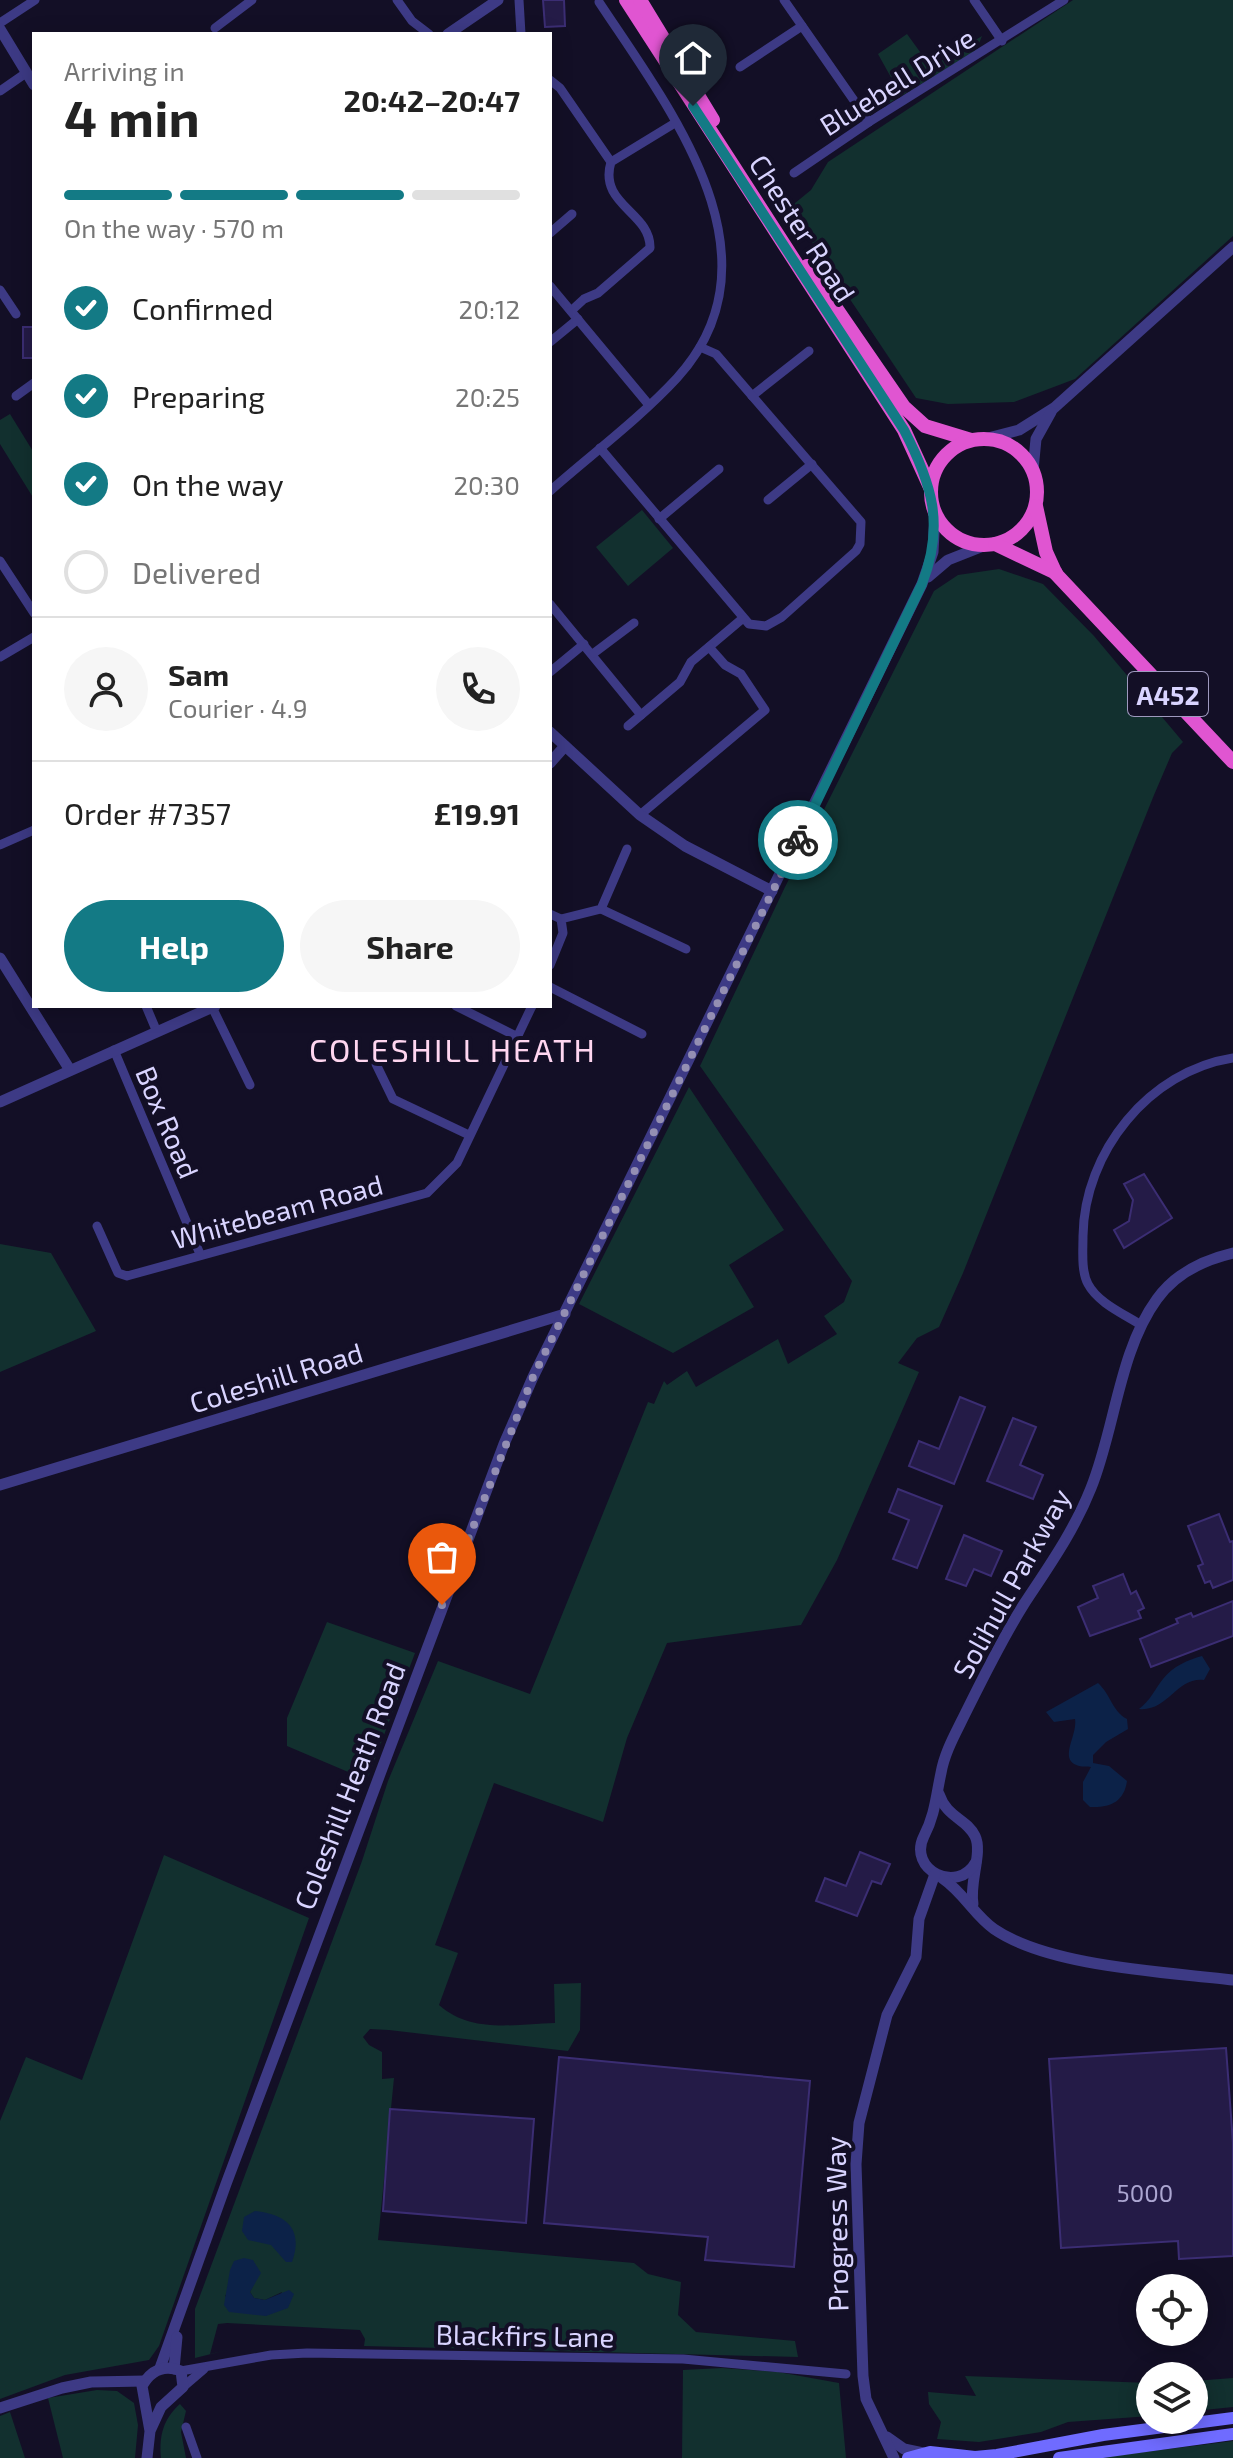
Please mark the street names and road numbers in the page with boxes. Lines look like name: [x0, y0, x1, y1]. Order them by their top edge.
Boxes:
street label: Bluebell Drive: [813, 20, 981, 142]
street label: Chester Road: [743, 148, 863, 308]
road number: A452: [1128, 672, 1208, 716]
street label: Box Road: [129, 1061, 207, 1183]
street label: Whitebeam Road: [168, 1166, 386, 1256]
street label: Coleshill Road: [185, 1335, 367, 1419]
street label: Solihull Parkway: [945, 1482, 1077, 1684]
street label: Coleshill Heath Road: [286, 1658, 412, 1914]
street label: Progress Way: [817, 2136, 855, 2312]
street label: Blackfirs Lane: [435, 2316, 615, 2354]

